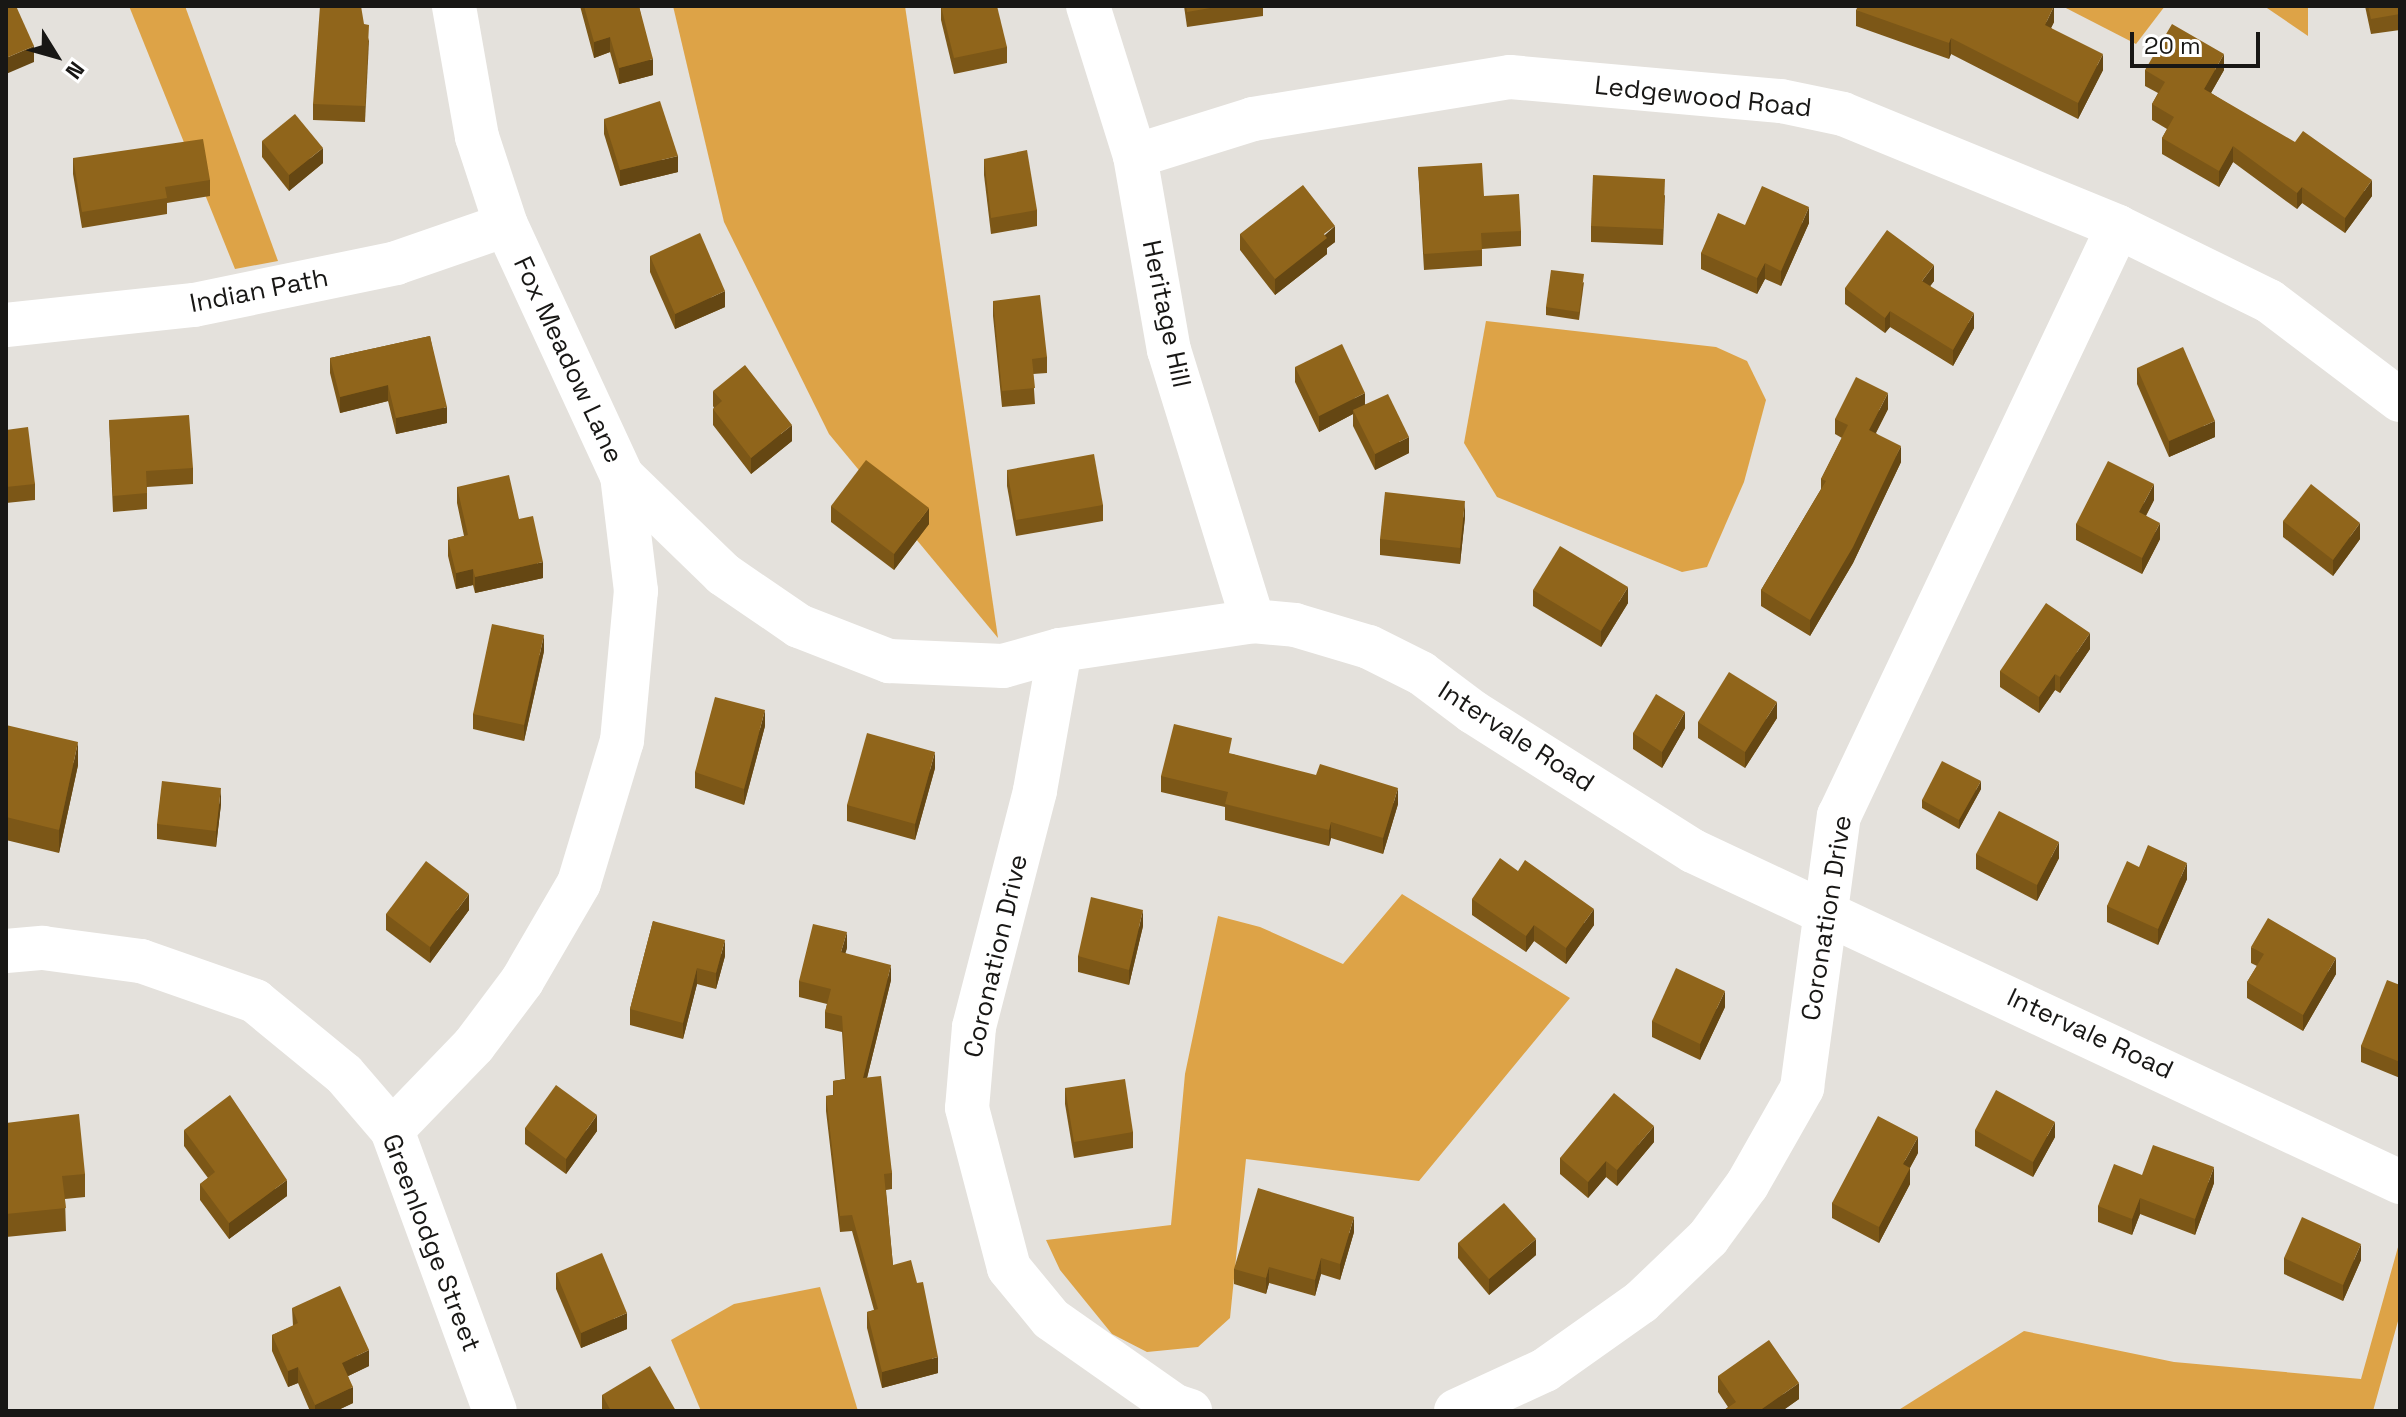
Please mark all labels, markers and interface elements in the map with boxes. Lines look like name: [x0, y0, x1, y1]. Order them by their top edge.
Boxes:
north arrow: [16, 16, 96, 96]
scale bar: [2134, 16, 2264, 66]
text: 20 m: [2144, 30, 2201, 61]
text: N: [60, 56, 91, 85]
street label: Ledgewood Road: [1593, 70, 1813, 124]
street label: Heritage Hill: [1135, 237, 1197, 391]
street label: Fox Meadow Lane: [506, 252, 630, 468]
street label: Indian Path: [187, 262, 331, 320]
street label: Intervale Road: [1432, 675, 1600, 799]
street label: Coronation Drive: [1795, 813, 1859, 1023]
street label: Coronation Drive: [957, 851, 1035, 1061]
street label: Intervale Road: [2002, 982, 2178, 1086]
street label: Greenlodge Street: [375, 1130, 487, 1356]

